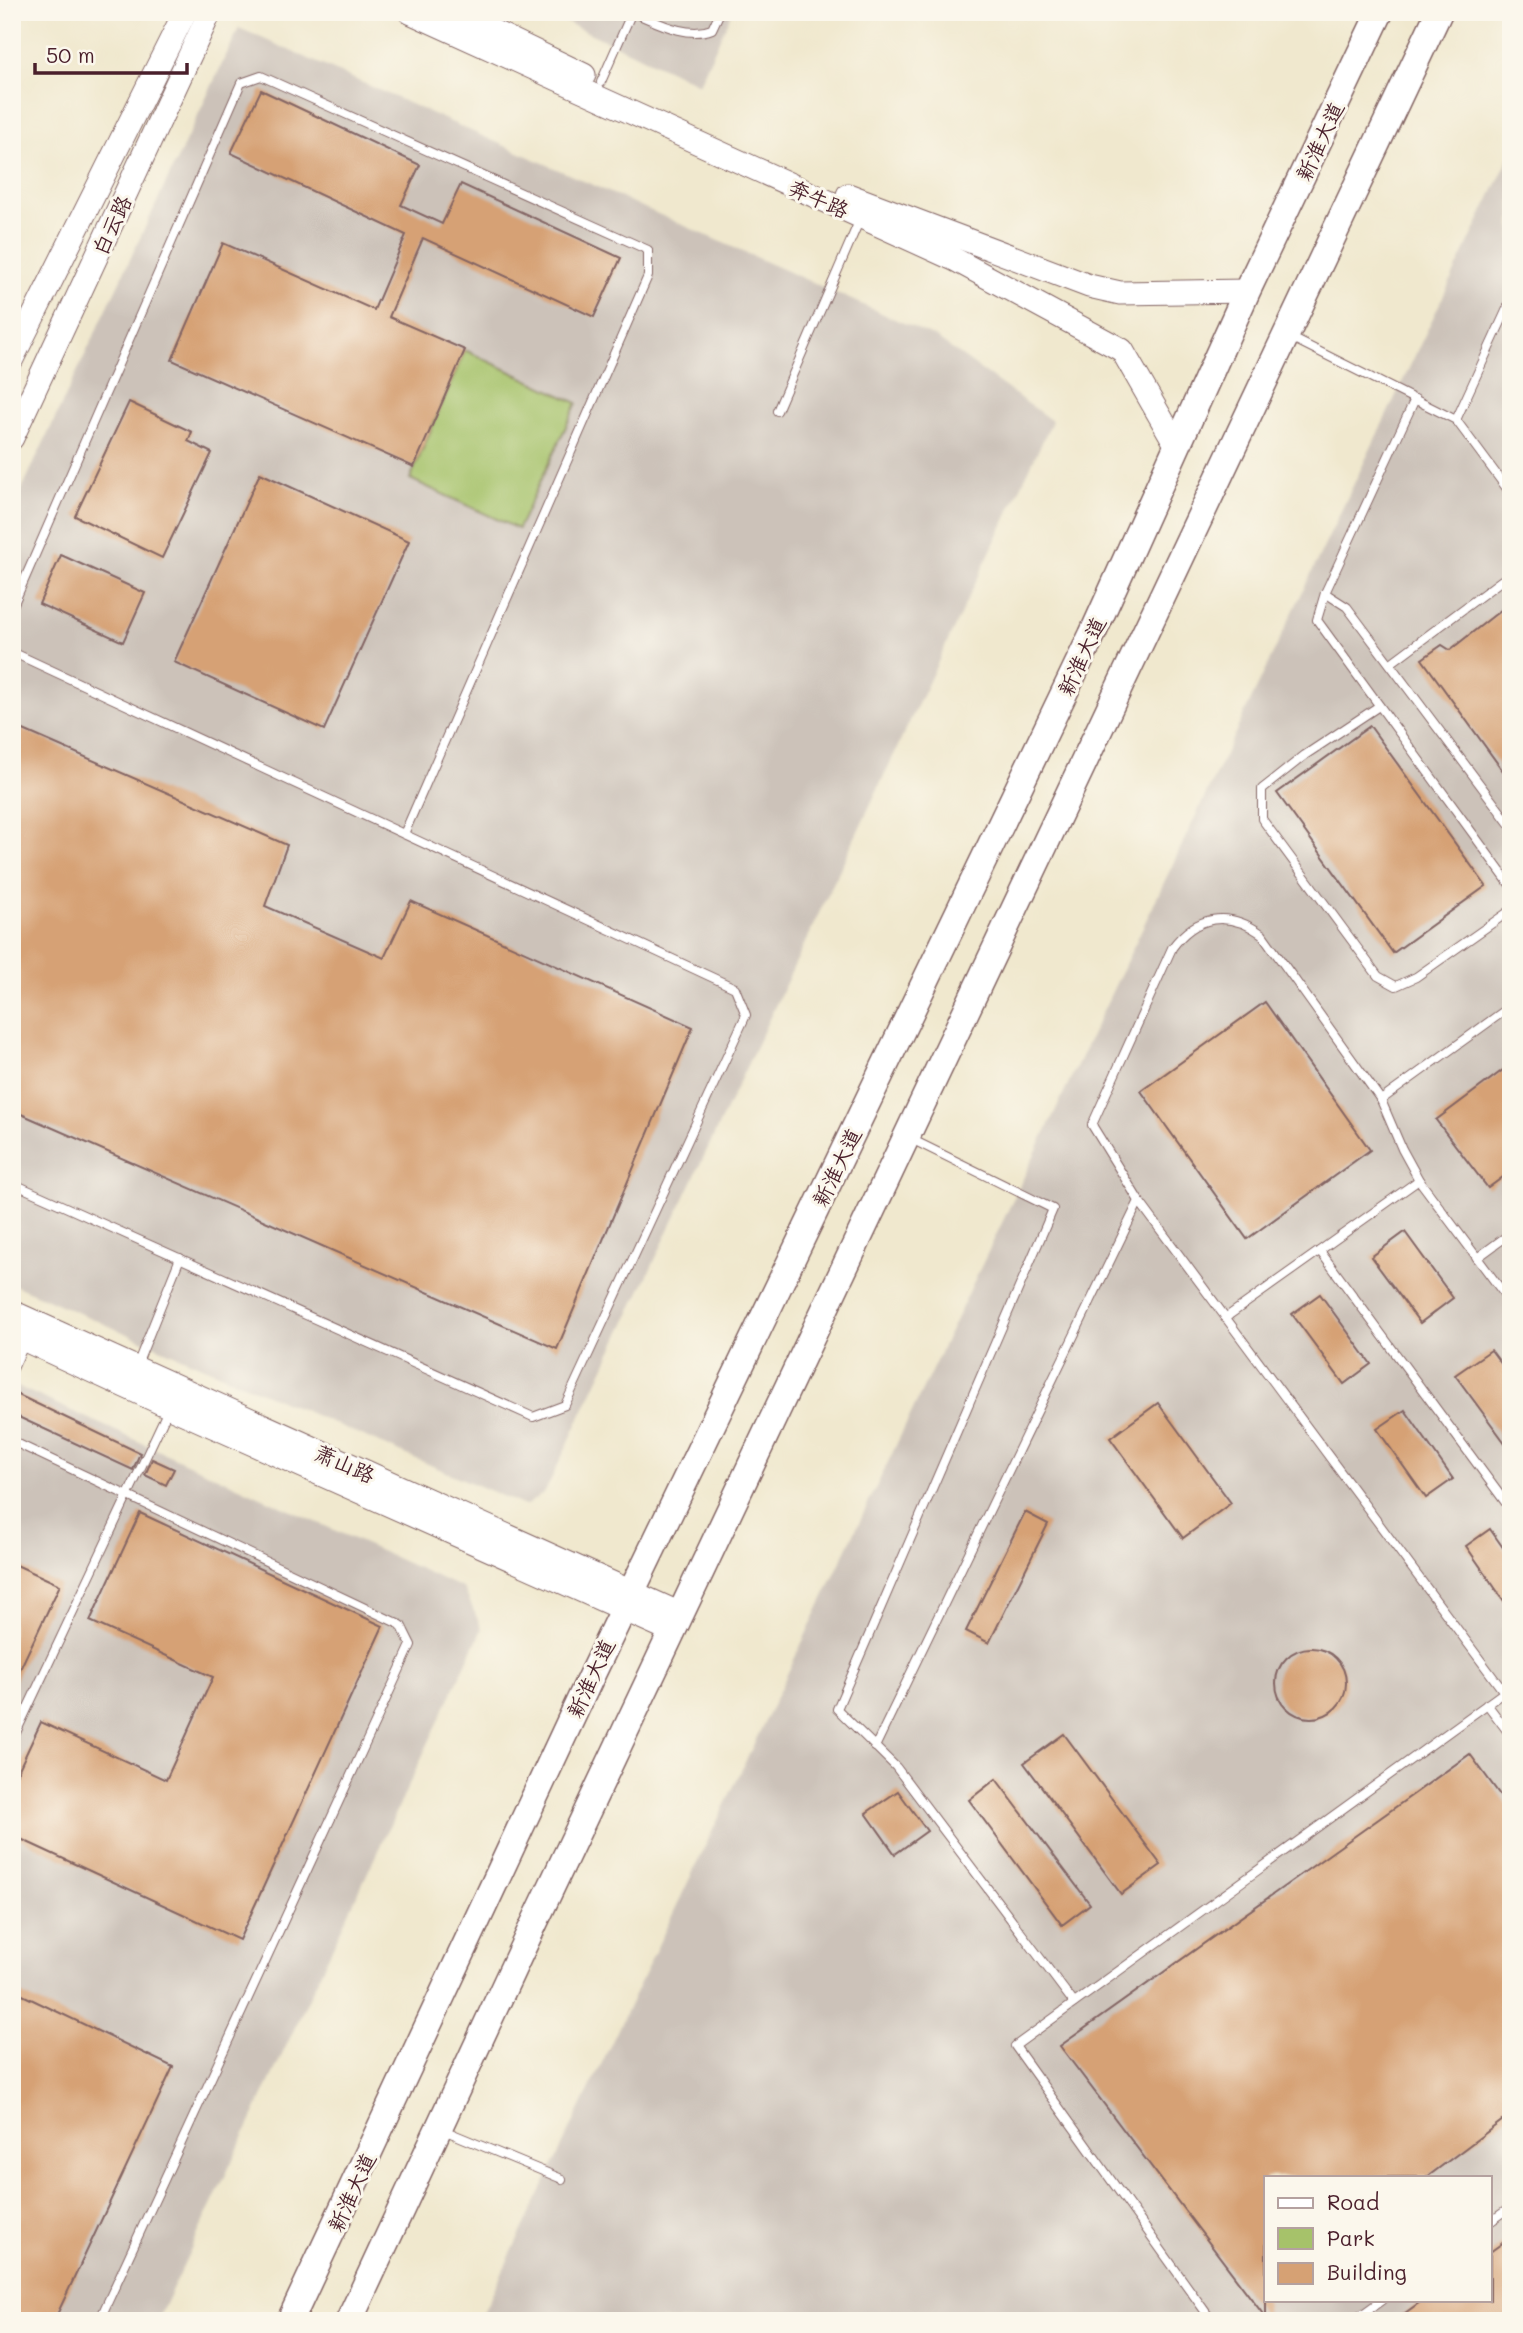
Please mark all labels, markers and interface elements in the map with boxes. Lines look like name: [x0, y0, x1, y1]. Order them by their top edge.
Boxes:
scale bar: [35, 32, 187, 76]
text: 50 m: [46, 41, 95, 68]
street label: 新淮大道: [1289, 97, 1349, 185]
street label: 奔牛路: [785, 173, 853, 223]
street label: 白云路: [85, 191, 137, 259]
street label: 新淮大道: [1051, 612, 1111, 700]
street label: 新淮大道: [805, 1123, 867, 1211]
street label: 萧山路: [311, 1438, 379, 1488]
street label: 新淮大道: [560, 1634, 620, 1722]
street label: 新淮大道: [321, 2148, 381, 2236]
legend: [1264, 2176, 1492, 2302]
text: Road: [1327, 2188, 1379, 2215]
text: Park: [1327, 2224, 1375, 2251]
text: Building: [1327, 2258, 1407, 2285]

